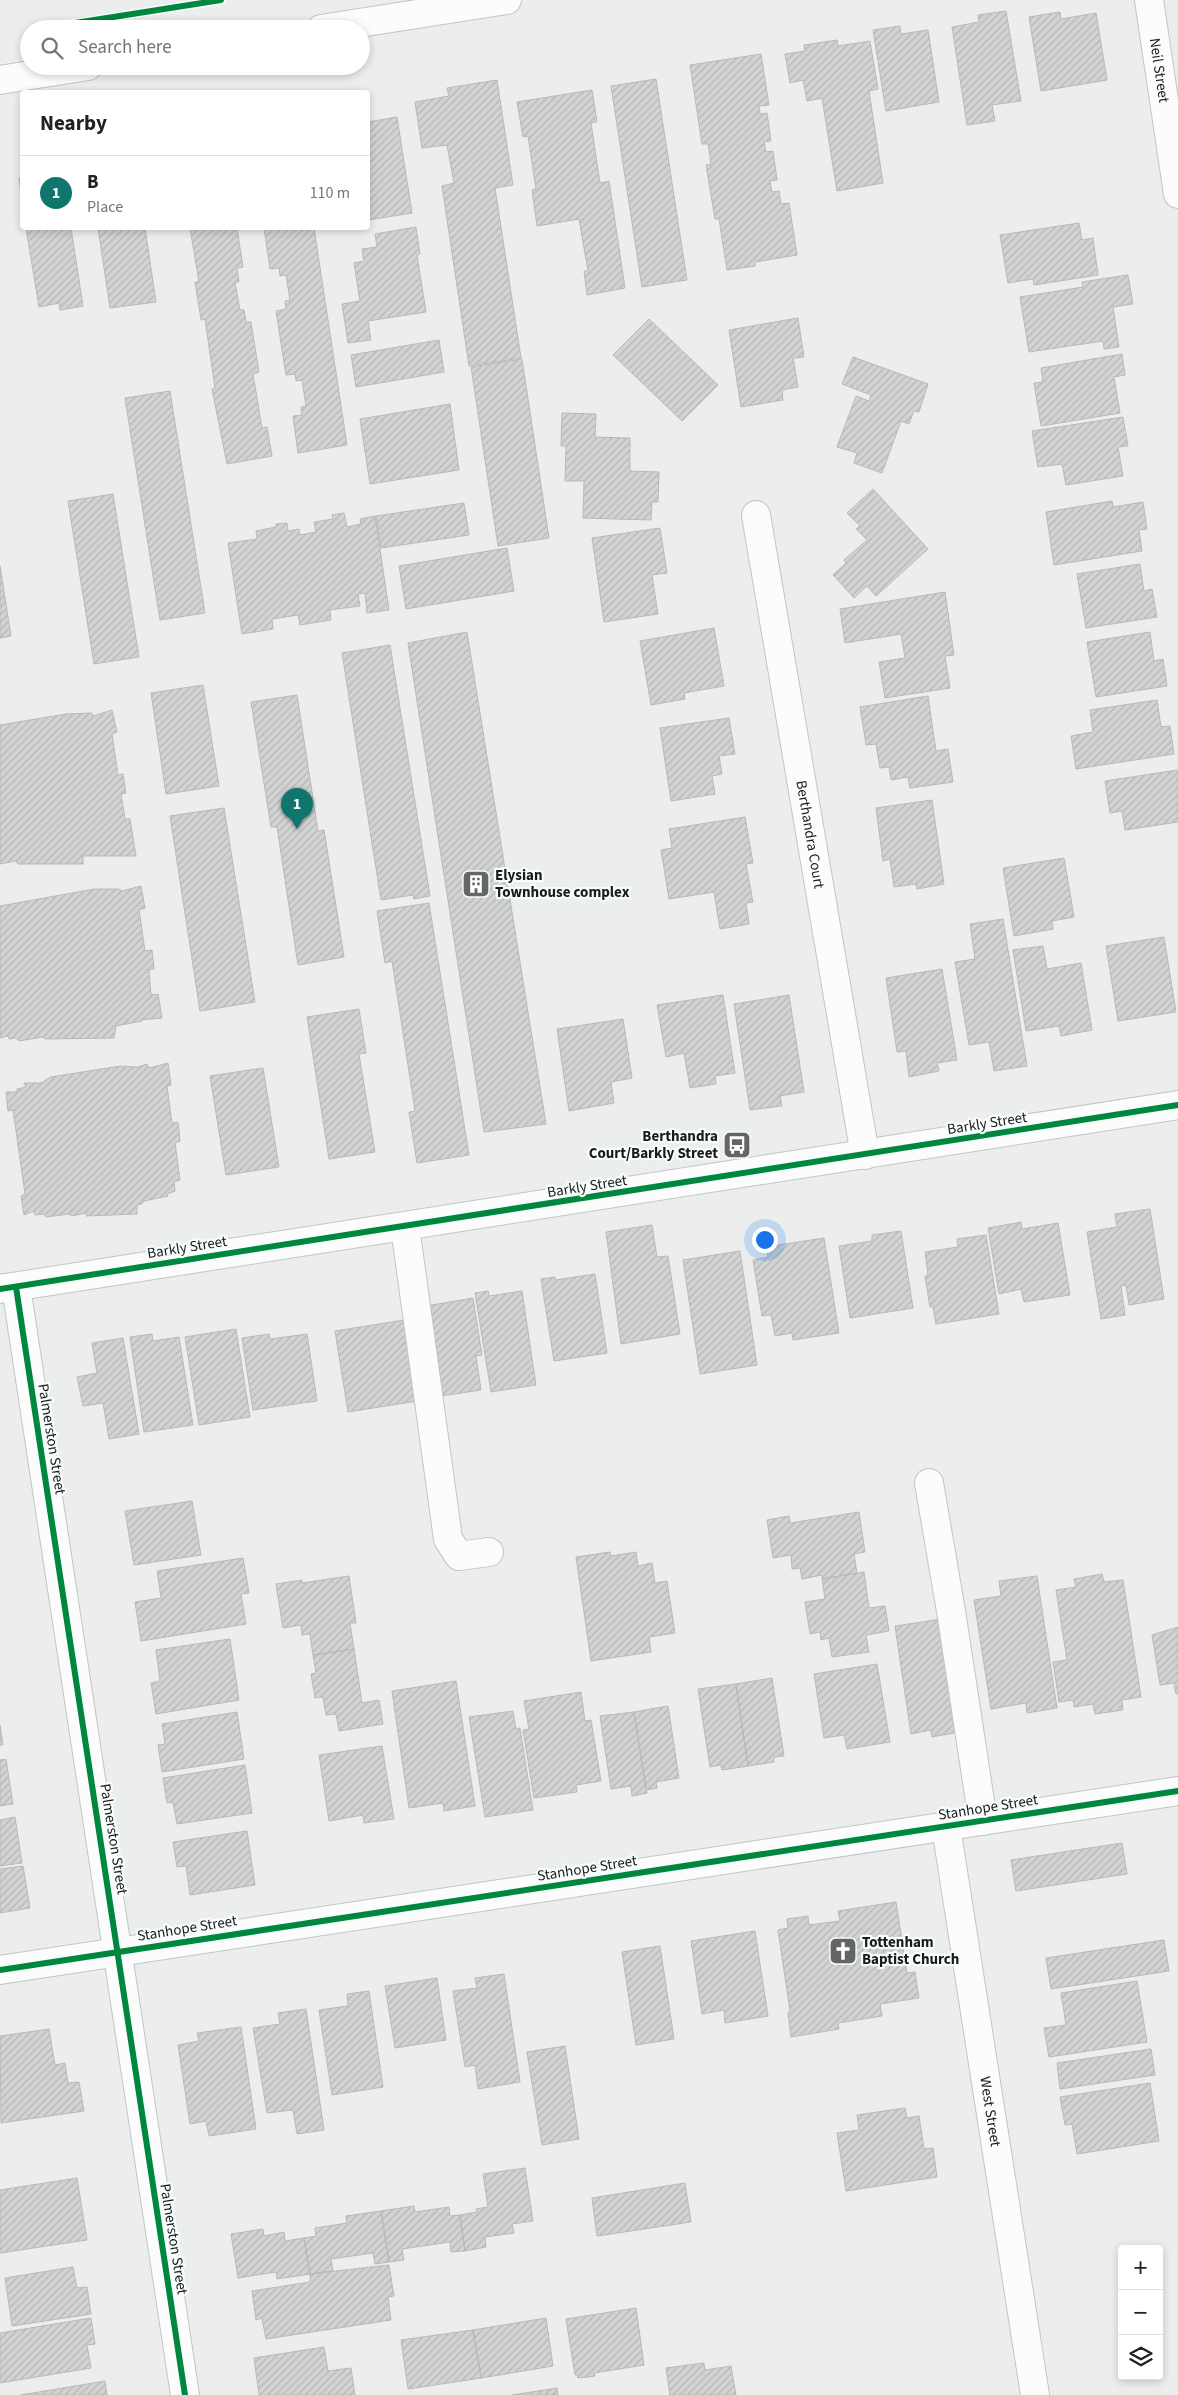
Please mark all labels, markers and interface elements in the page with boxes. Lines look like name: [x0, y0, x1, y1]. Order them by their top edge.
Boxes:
search box: [20, 20, 370, 75]
icon: search: [38, 34, 66, 62]
text: Search here: [78, 34, 172, 61]
street label: Neil Street: [1144, 36, 1174, 104]
text: Nearby: [40, 108, 107, 138]
text: B: [87, 169, 99, 196]
text: 1: [52, 182, 60, 204]
text: 110 m: [310, 182, 350, 204]
text: Place: [87, 196, 123, 218]
street label: Berthandra Court: [790, 779, 829, 890]
pin: 1: [281, 788, 313, 829]
place label: Elysian Townhouse complex: [495, 865, 630, 903]
building icon: Elysian Townhouse complex: [461, 869, 491, 899]
street label: Barkly Street: [946, 1107, 1028, 1140]
place label: Berthandra Court/Barkly Street: [589, 1126, 718, 1164]
bus stop icon: Berthandra Court/Barkly Street: [722, 1130, 752, 1160]
street label: Barkly Street: [546, 1170, 628, 1203]
your location: [752, 1227, 778, 1253]
street label: Barkly Street: [146, 1231, 228, 1264]
street label: Palmerston Street: [32, 1382, 71, 1496]
street label: Palmerston Street: [94, 1782, 133, 1896]
street label: Stanhope Street: [937, 1789, 1040, 1826]
street label: Stanhope Street: [536, 1850, 639, 1887]
street label: Stanhope Street: [136, 1910, 239, 1947]
place label: Tottenham Baptist Church: [862, 1932, 959, 1970]
church icon: Tottenham Baptist Church: [828, 1936, 858, 1966]
street label: West Street: [974, 2075, 1006, 2148]
street label: Palmerston Street: [154, 2182, 193, 2296]
map controls: [1118, 2245, 1163, 2380]
button: +: [1118, 2245, 1163, 2290]
button: −: [1118, 2290, 1163, 2335]
button: layers: [1118, 2335, 1163, 2380]

